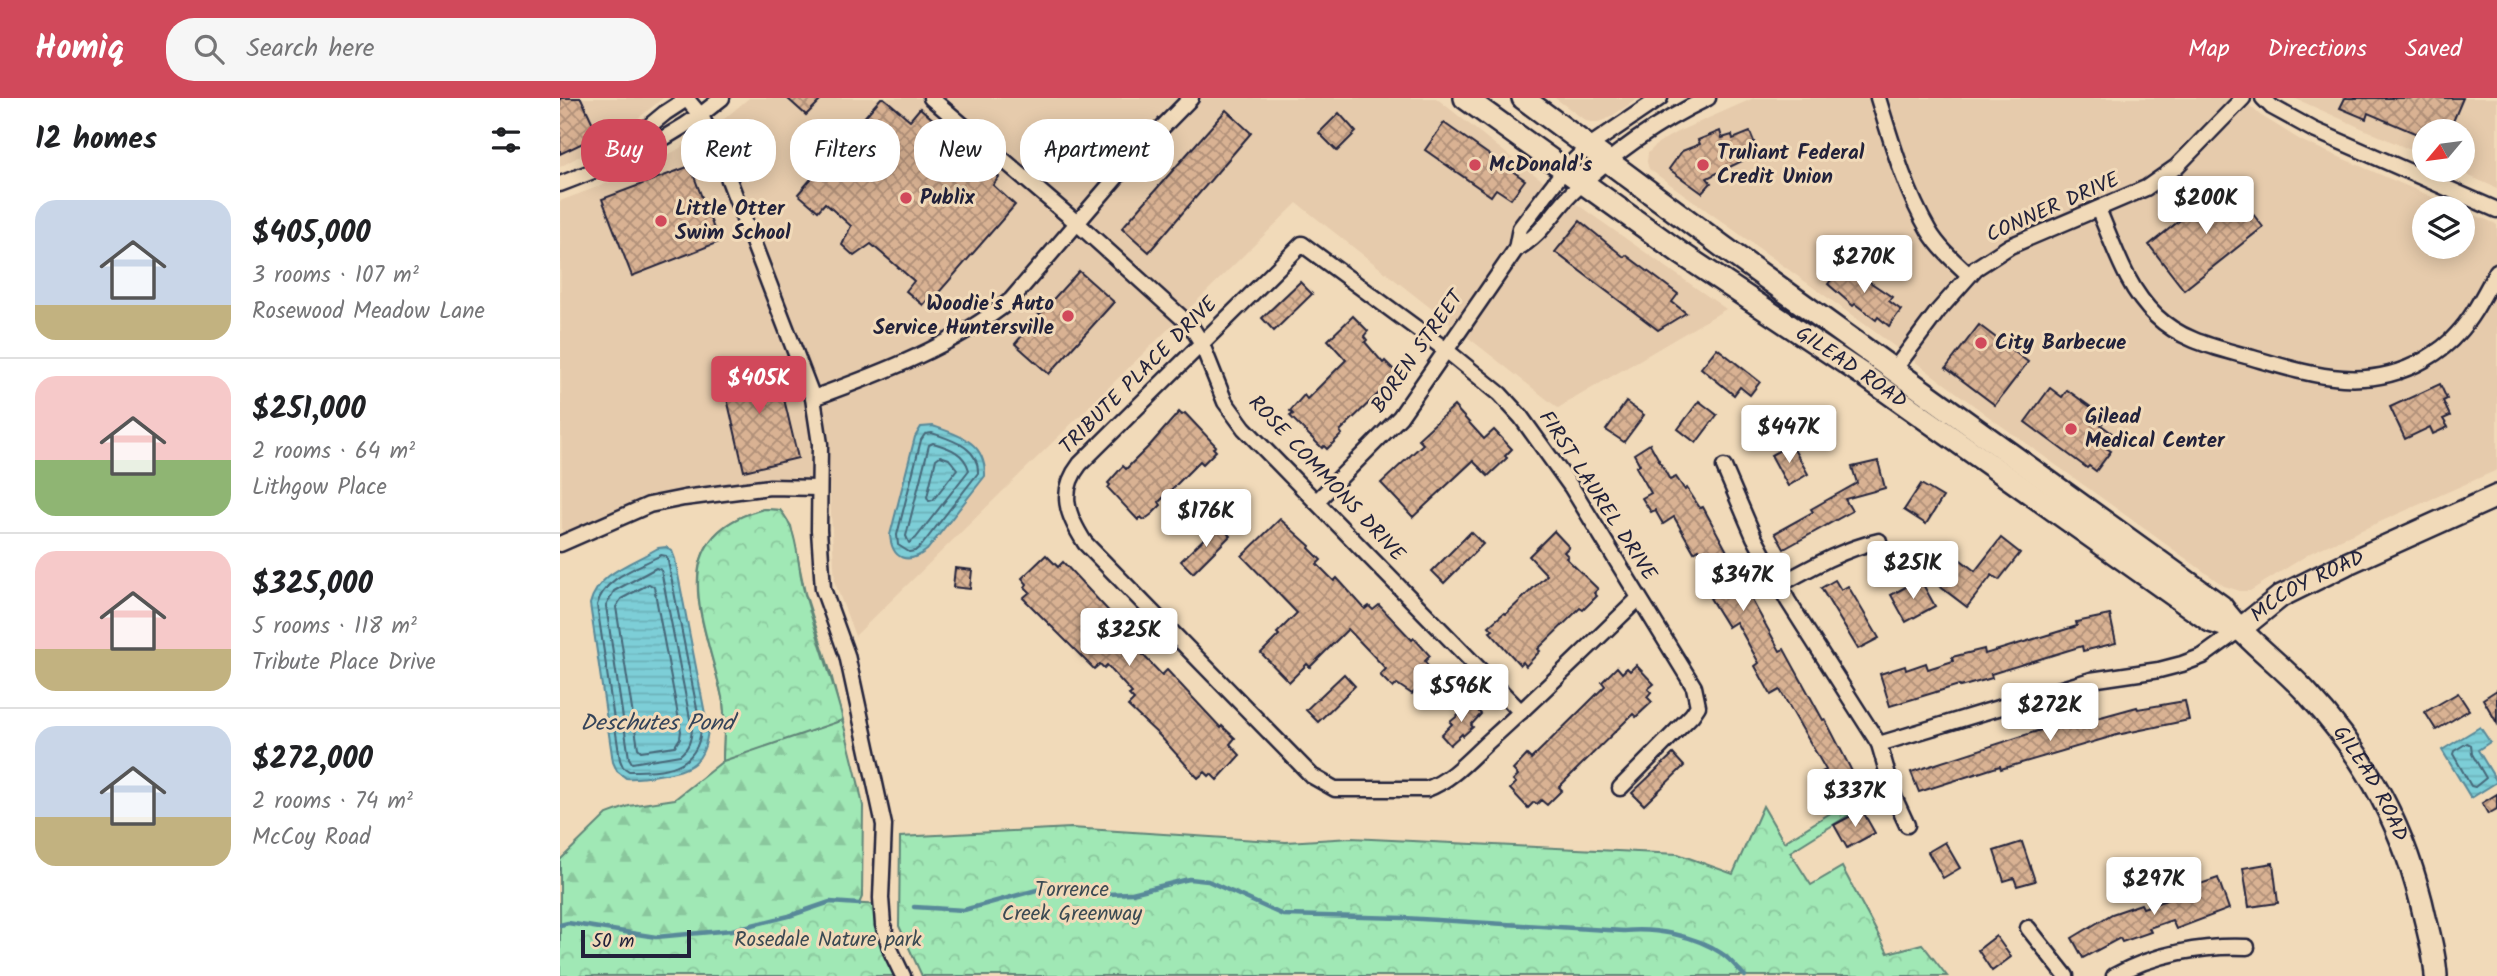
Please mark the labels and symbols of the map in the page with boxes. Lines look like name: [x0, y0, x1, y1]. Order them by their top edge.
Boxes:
north arrow: [2412, 119, 2474, 182]
place label: Truliant Federal Credit Union: [1717, 137, 1865, 194]
place label: McDonald's: [1489, 149, 1593, 182]
marker: McDonald's: [1467, 157, 1483, 173]
marker: Truliant Federal Credit Union: [1695, 157, 1711, 173]
street label: CONNER DRIVE: [1981, 164, 2126, 252]
pin: $200K: [2157, 176, 2255, 236]
place label: Publix: [920, 182, 976, 215]
marker: Publix: [898, 190, 914, 206]
place label: Little Otter Swim School: [675, 193, 791, 250]
marker: Little Otter Swim School: [653, 213, 669, 229]
pin: $270K: [1815, 236, 1913, 295]
street label: BOREN STREET: [1363, 282, 1474, 420]
place label: Woodie's Auto Service Huntersville: [873, 288, 1054, 345]
street label: TRIBUTE PLACE DRIVE: [1052, 289, 1226, 463]
marker: Woodie's Auto Service Huntersville: [1060, 308, 1076, 324]
street label: GILEAD ROAD: [1789, 317, 1914, 418]
place label: City Barbecue: [1995, 327, 2126, 360]
marker: City Barbecue: [1973, 335, 1989, 351]
pin: $405K: [710, 356, 808, 416]
street label: ROSE COMMONS DRIVE: [1240, 388, 1413, 570]
place label: Gilead Medical Center: [2085, 401, 2226, 458]
street label: FIRST LAUREL DRIVE: [1529, 404, 1665, 588]
pin: $447K: [1740, 406, 1838, 465]
marker: Gilead Medical Center: [2063, 421, 2079, 437]
pin: $176K: [1157, 490, 1255, 549]
street label: MCCOY ROAD: [2243, 541, 2370, 631]
pin: $251K: [1864, 542, 1962, 601]
pin: $347K: [1694, 554, 1792, 613]
pin: $325K: [1080, 608, 1178, 668]
pin: $596K: [1412, 664, 1510, 724]
pin: $272K: [2001, 684, 2099, 743]
water label: Deschutes Pond: [580, 706, 739, 742]
street label: GILEAD ROAD: [2324, 719, 2417, 847]
pin: $337K: [1806, 770, 1904, 829]
pin: $297K: [2105, 858, 2203, 917]
park label: Torrence Creek Greenway: [1002, 874, 1142, 931]
park label: Rosedale Nature park: [734, 924, 922, 957]
scale bar: [581, 927, 691, 959]

